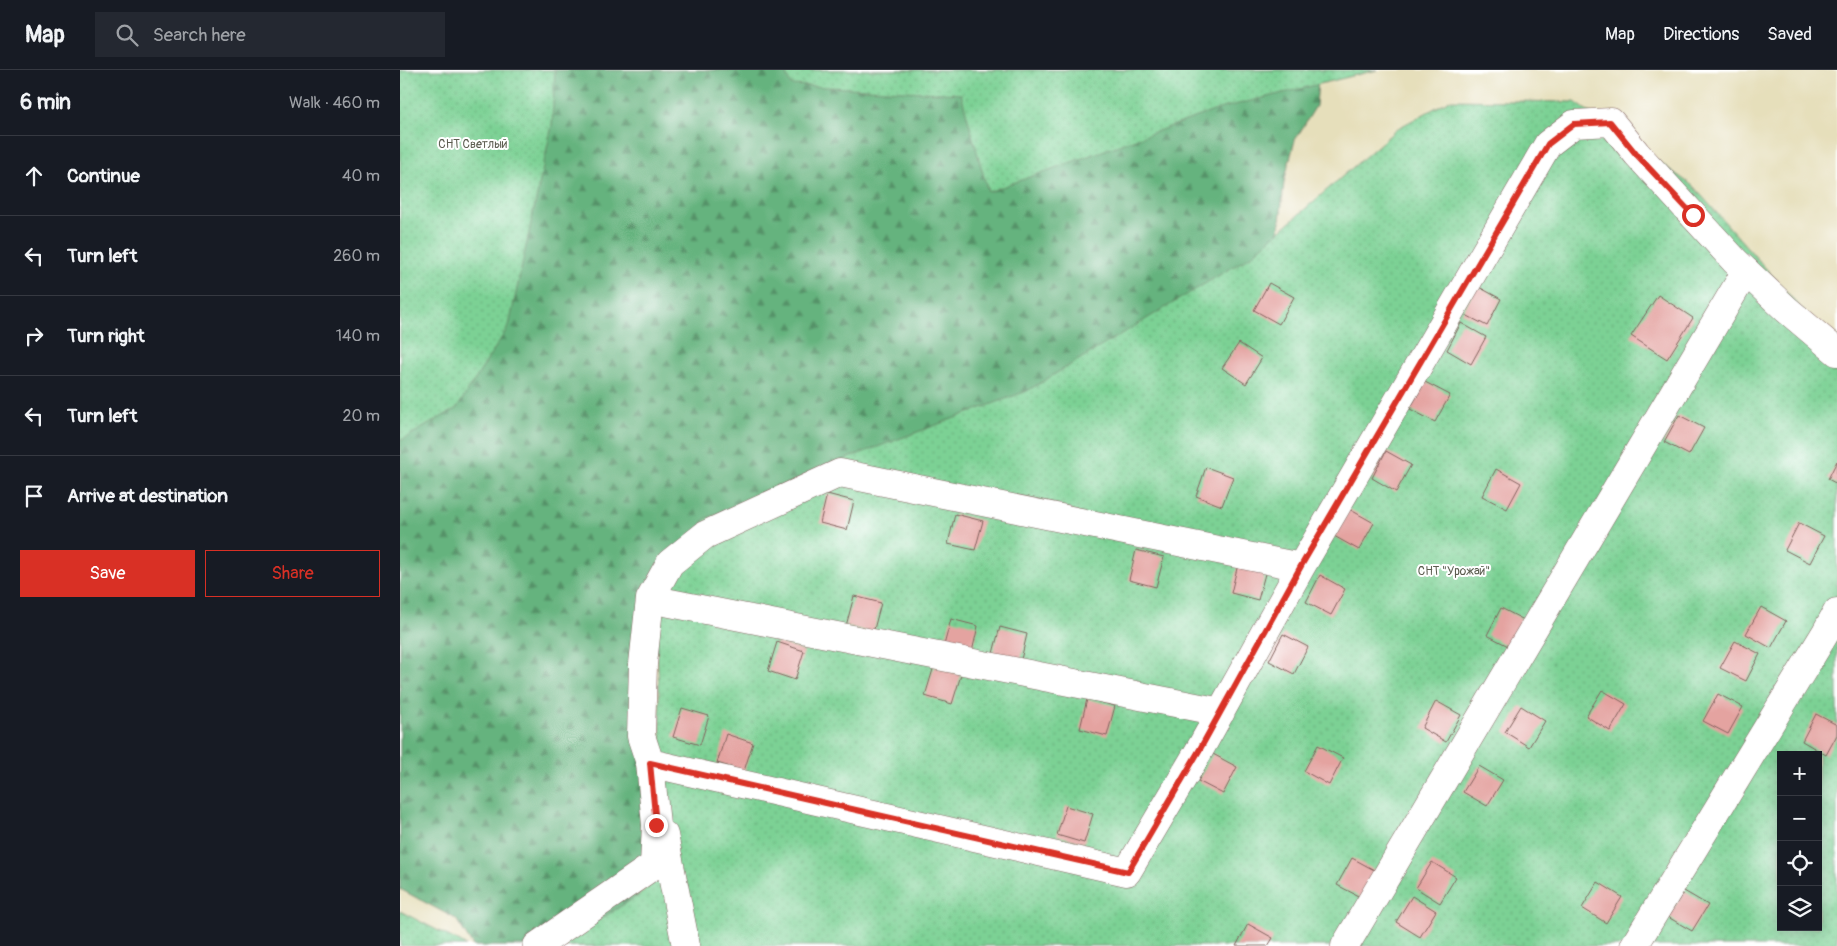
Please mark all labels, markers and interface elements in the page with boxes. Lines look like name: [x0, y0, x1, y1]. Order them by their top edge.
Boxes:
search box: [95, 12, 445, 57]
text: Map: [25, 20, 65, 49]
icon: search: [113, 21, 141, 49]
text: Search here: [153, 23, 246, 47]
text: Map: [1605, 23, 1635, 46]
text: Directions: [1663, 23, 1739, 46]
text: Saved: [1767, 23, 1812, 46]
text: 6 min: [20, 89, 71, 116]
text: Walk · 460 m: [289, 93, 380, 113]
park label: СНТ Светлый: [438, 137, 508, 152]
icon: ahead: [20, 162, 48, 190]
text: Continue: [67, 164, 140, 188]
text: 40 m: [342, 166, 380, 186]
route start: [1682, 204, 1705, 227]
icon: left: [20, 242, 48, 270]
text: Turn left: [67, 244, 137, 268]
text: 260 m: [333, 246, 380, 266]
icon: right: [20, 322, 48, 350]
text: Turn right: [67, 324, 145, 348]
text: 140 m: [336, 326, 380, 346]
icon: left: [20, 402, 48, 430]
text: Turn left: [67, 404, 137, 428]
text: 20 m: [342, 406, 380, 426]
icon: arrive: [20, 482, 48, 510]
text: Arrive at destination: [67, 484, 228, 508]
button: Save: [20, 550, 195, 597]
button: Share: [205, 550, 380, 597]
park label: СНТ "Урожай": [1418, 564, 1490, 579]
map controls: [1777, 751, 1822, 931]
button: +: [1777, 751, 1822, 796]
button: −: [1777, 796, 1822, 841]
route end: [645, 814, 668, 837]
button: locate: [1777, 841, 1822, 886]
button: layers: [1777, 886, 1822, 931]

